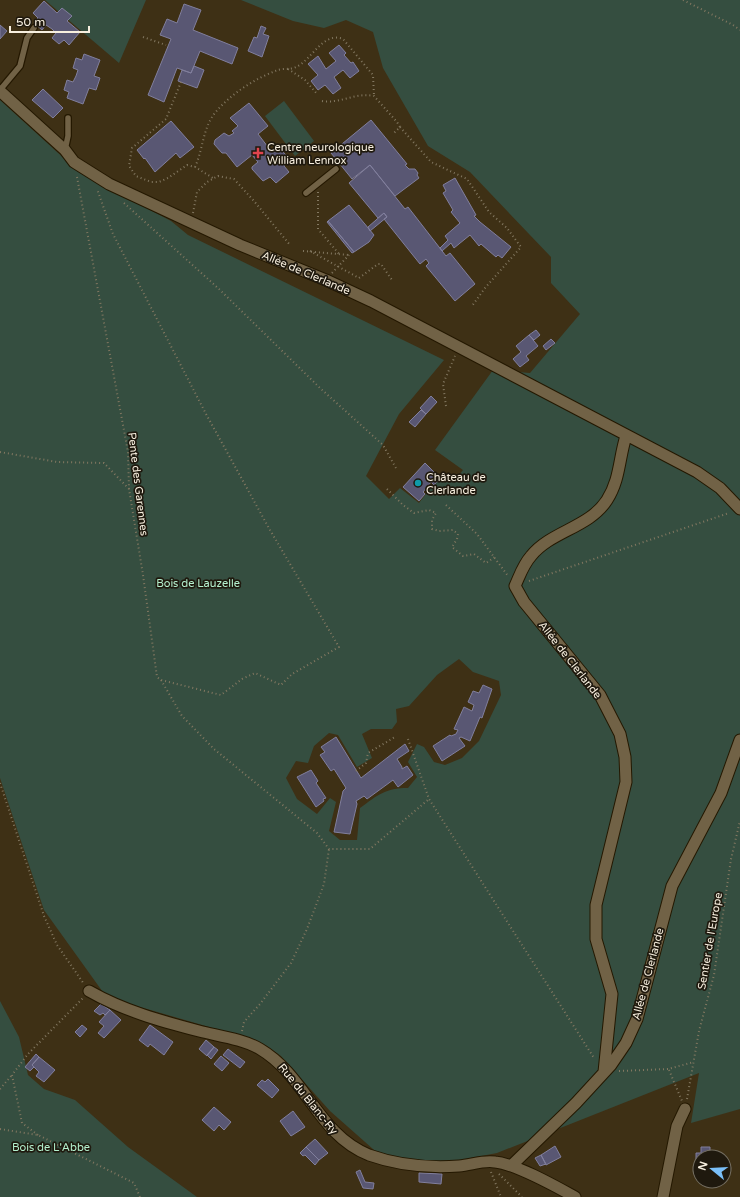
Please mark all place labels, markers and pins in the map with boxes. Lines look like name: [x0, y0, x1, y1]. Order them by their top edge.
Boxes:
place label: Centre neurologique William Lennox: [267, 141, 374, 167]
marker: Centre neurologique William Lennox: [252, 147, 264, 159]
place label: Château de Clerlande: [426, 471, 486, 497]
marker: Château de Clerlande: [413, 478, 423, 488]

